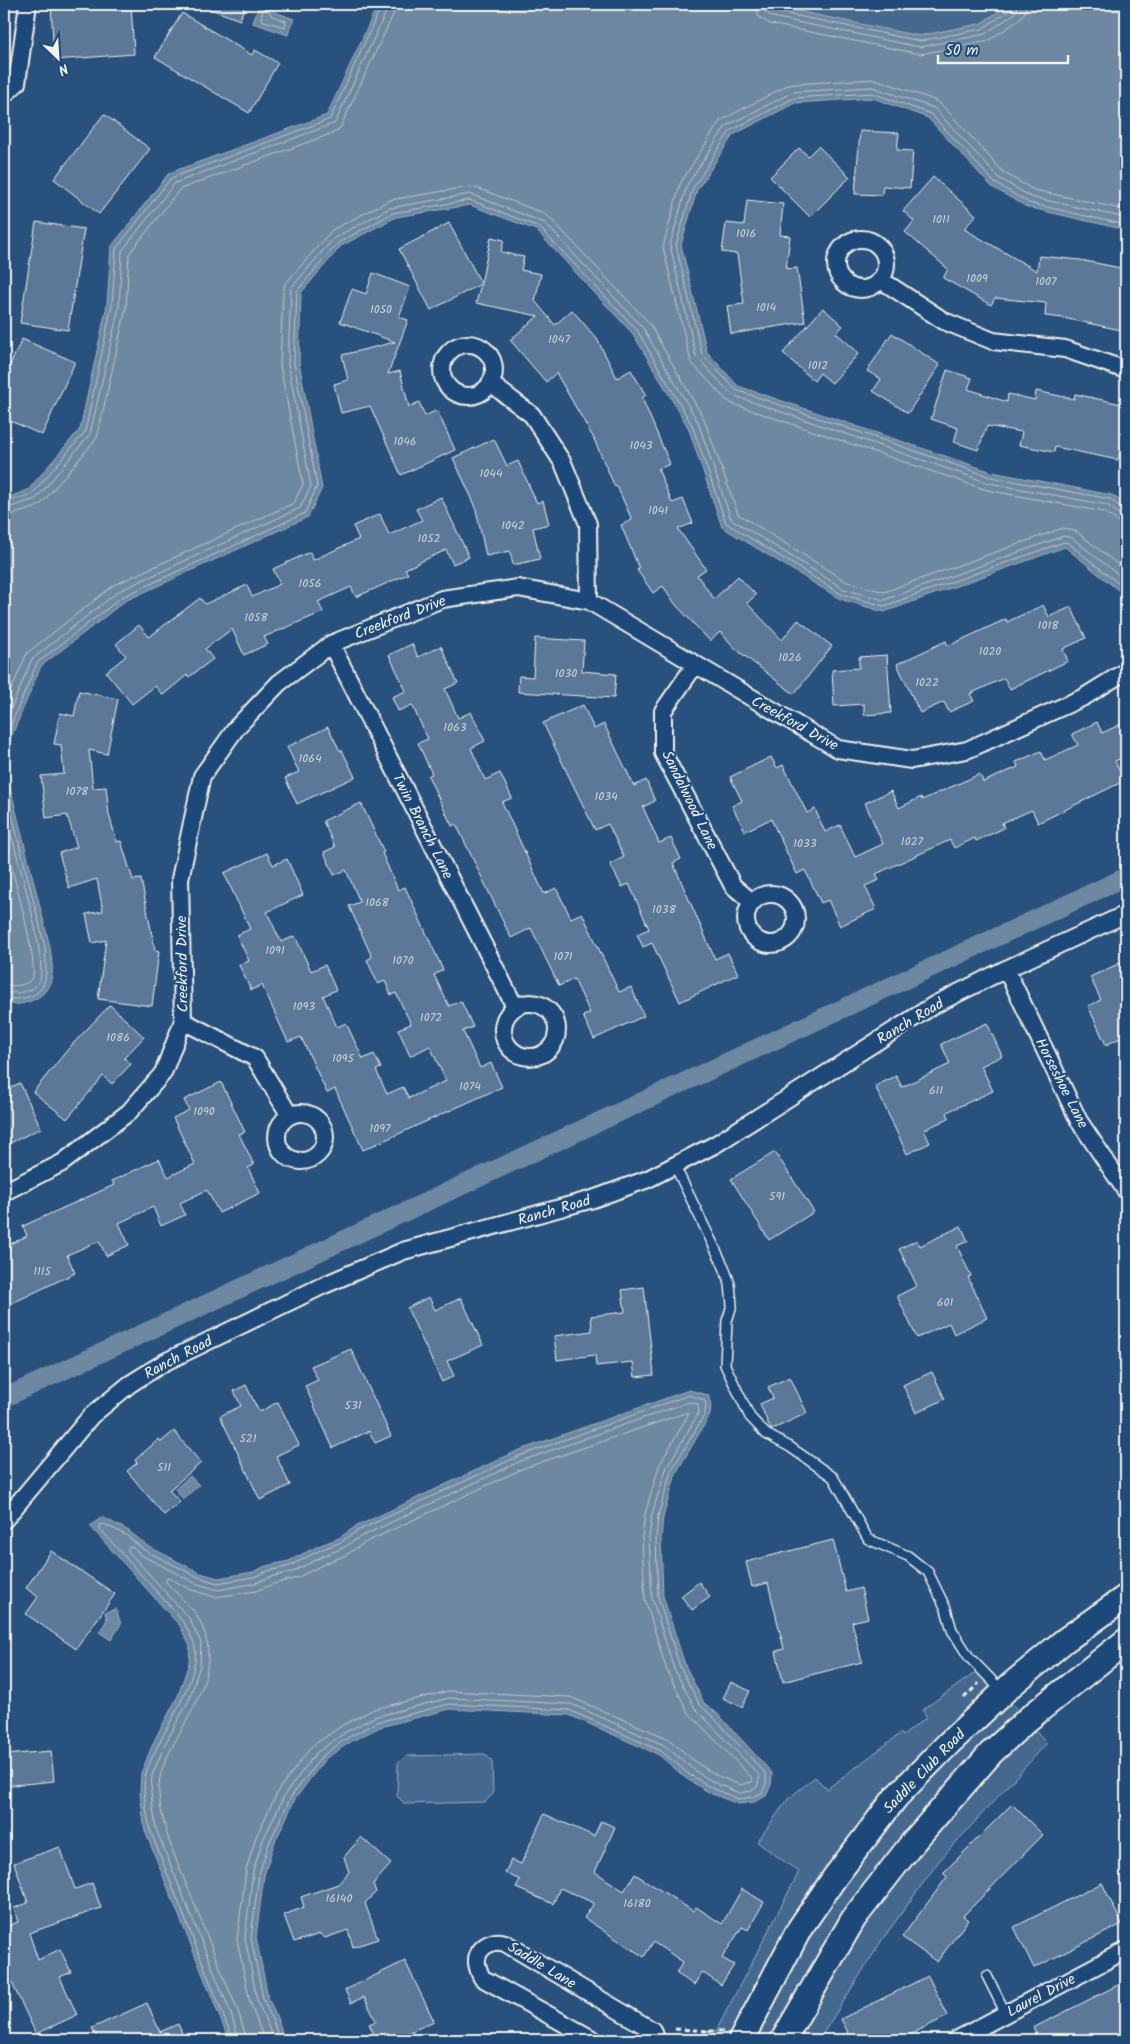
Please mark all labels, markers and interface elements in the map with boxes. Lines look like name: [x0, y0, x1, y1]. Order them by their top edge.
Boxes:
north arrow: [32, 32, 82, 82]
scale bar: [938, 32, 1068, 64]
text: 50 m: [945, 39, 979, 63]
text: N: [54, 57, 72, 81]
house number: 1011: [932, 210, 950, 229]
house number: 1016: [736, 224, 756, 243]
house number: 1009: [966, 269, 988, 288]
house number: 1007: [1035, 272, 1057, 291]
house number: 1014: [756, 298, 776, 317]
house number: 1050: [370, 300, 392, 319]
house number: 1047: [548, 330, 570, 349]
house number: 1012: [808, 356, 828, 375]
house number: 1046: [393, 432, 417, 451]
house number: 1043: [629, 436, 653, 455]
house number: 1044: [480, 464, 503, 483]
house number: 1041: [648, 501, 668, 520]
house number: 1042: [501, 516, 525, 535]
house number: 1052: [417, 529, 441, 548]
house number: 1056: [299, 574, 321, 593]
street label: Creekford Drive: [351, 589, 450, 646]
house number: 1058: [244, 608, 268, 627]
house number: 1018: [1038, 616, 1059, 635]
house number: 1020: [979, 642, 1001, 661]
house number: 1026: [778, 648, 802, 667]
house number: 1030: [555, 664, 577, 683]
house number: 1022: [915, 673, 939, 692]
street label: Creekford Drive: [746, 690, 843, 758]
house number: 1063: [443, 718, 467, 737]
street label: Sandalwood Lane: [655, 746, 724, 855]
house number: 1064: [298, 749, 322, 768]
street label: Twin Branch Lane: [385, 769, 459, 884]
house number: 1078: [66, 782, 89, 801]
house number: 1034: [594, 787, 618, 806]
house number: 1027: [901, 832, 924, 851]
house number: 1033: [793, 834, 817, 853]
house number: 1068: [365, 893, 390, 912]
house number: 1038: [652, 900, 677, 919]
street label: Creekford Drive: [170, 915, 196, 1013]
house number: 1091: [265, 941, 285, 960]
house number: 1071: [553, 947, 573, 966]
house number: 1070: [392, 951, 414, 970]
street label: Ranch Road: [872, 992, 949, 1051]
house number: 1093: [293, 997, 315, 1016]
house number: 1072: [420, 1008, 442, 1027]
house number: 1086: [106, 1028, 130, 1047]
street label: Horseshoe Lane: [1028, 1034, 1094, 1133]
house number: 1095: [332, 1049, 356, 1068]
house number: 1074: [459, 1077, 481, 1096]
house number: 611: [929, 1081, 943, 1100]
house number: 1090: [193, 1102, 215, 1121]
house number: 1097: [369, 1119, 391, 1138]
house number: 591: [769, 1187, 785, 1206]
street label: Ranch Road: [515, 1189, 594, 1233]
house number: 1115: [33, 1262, 52, 1281]
house number: 601: [937, 1293, 953, 1312]
street label: Ranch Road: [140, 1330, 217, 1386]
house number: 531: [344, 1396, 362, 1415]
house number: 521: [239, 1429, 257, 1448]
house number: 511: [157, 1458, 171, 1477]
street label: Saddle Club Road: [878, 1723, 972, 1820]
house number: 16140: [326, 1889, 352, 1908]
house number: 16180: [623, 1894, 651, 1913]
street label: Saddle Lane: [503, 1936, 581, 1996]
street label: Laurel Drive: [1003, 1968, 1080, 2024]

